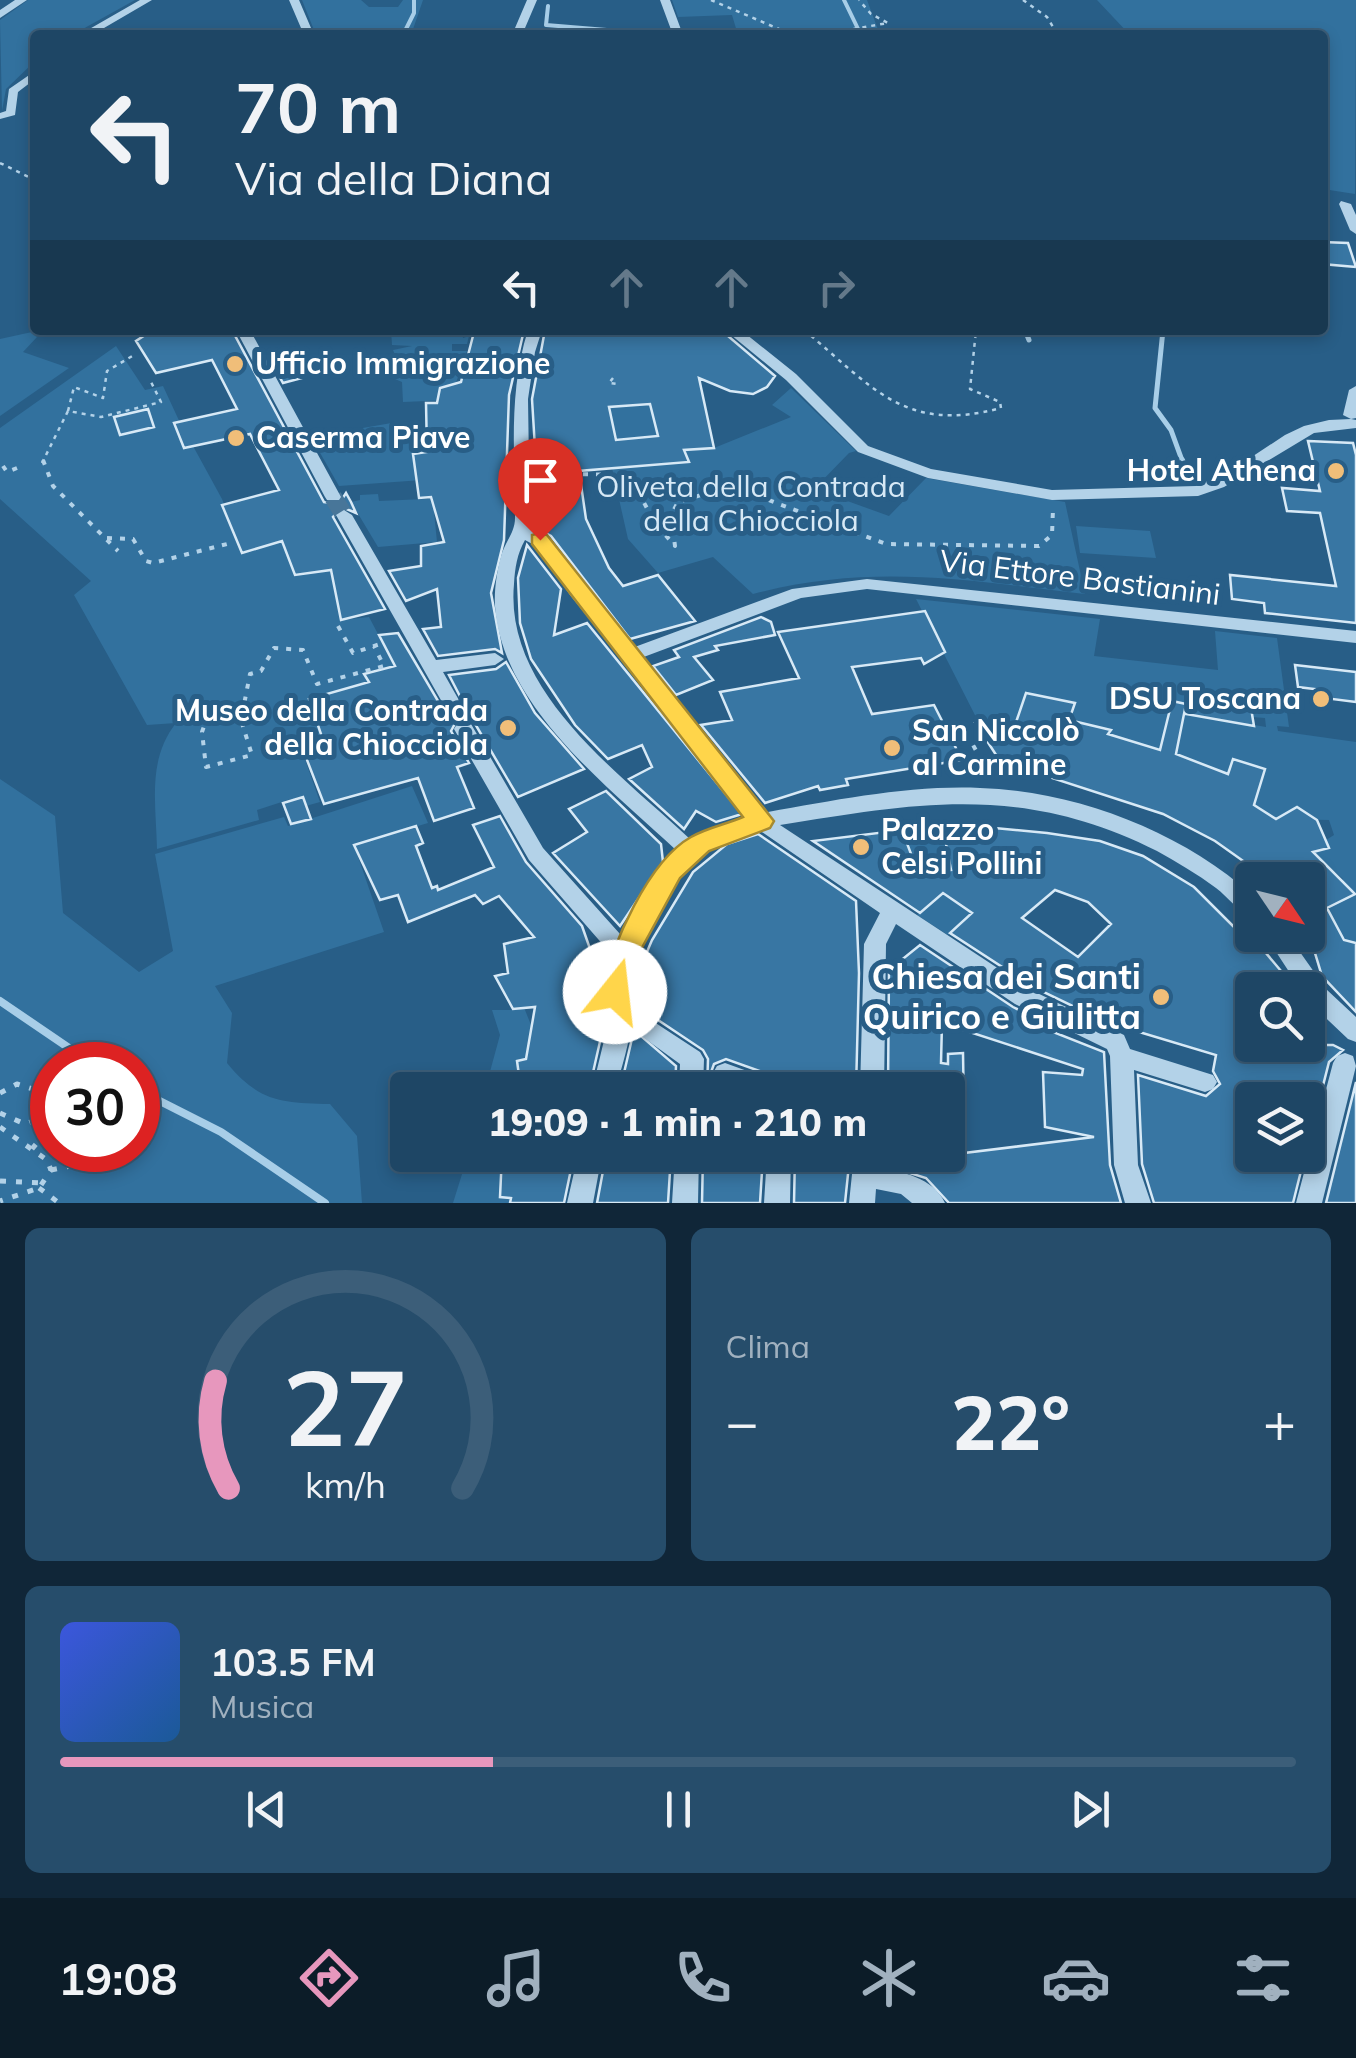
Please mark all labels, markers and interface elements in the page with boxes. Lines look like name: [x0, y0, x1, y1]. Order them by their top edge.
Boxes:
text: 70 m: [235, 63, 401, 151]
icon: left: [70, 70, 200, 200]
text: Via della Diana: [235, 150, 552, 206]
icon: left: [494, 260, 549, 315]
icon: ahead: [599, 260, 654, 315]
icon: ahead: [704, 260, 759, 315]
icon: right: [809, 260, 864, 315]
place label: Ufficio Immigrazione: [255, 344, 550, 382]
marker: Ufficio Immigrazione: [224, 353, 246, 375]
place label: Caserma Piave: [256, 418, 470, 456]
marker: Caserma Piave: [225, 427, 247, 449]
pin: [498, 438, 583, 541]
place label: Hotel Athena: [1127, 451, 1316, 489]
icon: arrive: [513, 453, 568, 508]
marker: Hotel Athena: [1325, 460, 1347, 482]
park label: Oliveta della Contrada della Chiocciola: [596, 467, 906, 539]
street label: Via Ettore Bastianini: [938, 541, 1222, 613]
place label: DSU Toscana: [1109, 679, 1301, 717]
marker: DSU Toscana: [1310, 688, 1332, 710]
place label: Museo della Contrada della Chiocciola: [175, 691, 488, 763]
place label: San Niccolò al Carmine: [912, 711, 1080, 783]
marker: Museo della Contrada della Chiocciola: [497, 717, 519, 739]
marker: San Niccolò al Carmine: [881, 737, 903, 759]
place label: Palazzo Celsi Pollini: [881, 810, 1042, 882]
marker: Palazzo Celsi Pollini: [850, 836, 872, 858]
north arrow: [1235, 862, 1325, 952]
map controls: [1235, 862, 1325, 1172]
position arrow: [563, 940, 667, 1044]
place label: Chiesa dei Santi Quirico e Giulitta: [863, 954, 1141, 1038]
button: search: [1235, 972, 1325, 1062]
marker: Chiesa dei Santi Quirico e Giulitta: [1150, 986, 1172, 1008]
speed limit sign: 30: [30, 1042, 160, 1172]
button: layers: [1235, 1082, 1325, 1172]
text: 19:09 · 1 min · 210 m: [488, 1098, 867, 1146]
text: Clima: [726, 1326, 810, 1366]
text: 27: [283, 1341, 408, 1472]
text: 22°: [951, 1375, 1070, 1469]
text: −: [726, 1387, 759, 1456]
text: +: [1263, 1387, 1296, 1456]
text: km/h: [305, 1462, 386, 1507]
text: 103.5 FM: [210, 1638, 376, 1686]
text: Musica: [210, 1686, 314, 1726]
icon: previous: [239, 1782, 294, 1837]
icon: pause: [651, 1782, 706, 1837]
icon: next: [1063, 1782, 1118, 1837]
icon: directions: [294, 1943, 364, 2013]
icon: music: [481, 1943, 551, 2013]
icon: phone: [668, 1943, 738, 2013]
icon: climate: [854, 1943, 924, 2013]
icon: car: [1041, 1943, 1111, 2013]
icon: filters: [1228, 1943, 1298, 2013]
text: 19:08: [58, 1950, 178, 2006]

